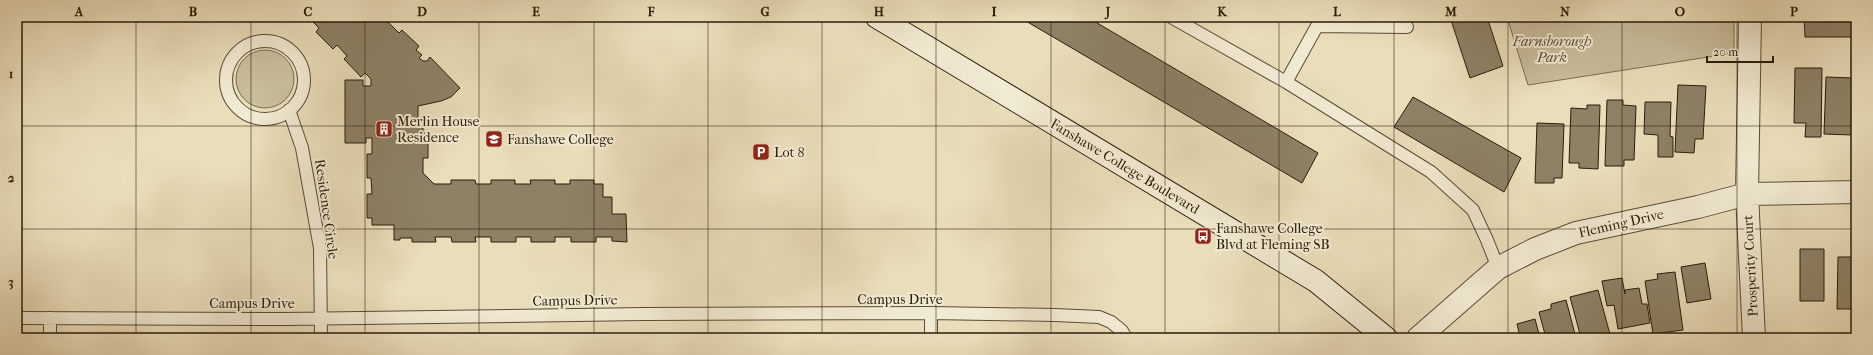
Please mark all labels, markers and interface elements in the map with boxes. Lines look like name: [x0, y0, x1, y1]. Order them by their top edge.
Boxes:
text: A: [74, 4, 84, 19]
text: B: [189, 4, 198, 19]
text: C: [304, 4, 313, 19]
text: D: [417, 4, 427, 19]
text: E: [532, 4, 540, 19]
text: F: [647, 4, 655, 19]
text: G: [760, 4, 770, 19]
text: H: [874, 4, 885, 19]
text: I: [991, 4, 997, 19]
text: J: [1104, 4, 1111, 20]
text: K: [1217, 4, 1228, 19]
text: L: [1333, 4, 1342, 19]
text: M: [1444, 4, 1457, 19]
text: N: [1560, 4, 1570, 19]
text: O: [1675, 4, 1685, 19]
text: P: [1790, 4, 1798, 19]
park label: Farnsborough Park: [1512, 33, 1591, 66]
scale bar: [1707, 38, 1773, 64]
text: 20 m: [1713, 45, 1738, 59]
text: 1: [9, 66, 14, 81]
place label: Merlin House Residence: [397, 113, 480, 146]
street label: Fanshawe College Boulevard: [1047, 115, 1203, 218]
building icon: Merlin House Residence: [374, 119, 394, 139]
school or university icon: Fanshawe College: [484, 129, 504, 149]
place label: Fanshawe College: [507, 131, 614, 148]
parking icon: Lot 8: [751, 142, 771, 162]
place label: Lot 8: [774, 144, 805, 161]
street label: Residence Circle: [311, 158, 342, 260]
text: 2: [8, 170, 15, 185]
street label: Fleming Drive: [1577, 205, 1665, 242]
street label: Prosperity Court: [1739, 215, 1762, 317]
place label: Fanshawe College Blvd at Fleming SB: [1216, 220, 1330, 253]
bus stop icon: Fanshawe College Blvd at Fleming SB: [1193, 226, 1213, 246]
text: 3: [8, 274, 14, 290]
street label: Campus Drive: [532, 291, 618, 310]
street label: Campus Drive: [857, 291, 943, 308]
street label: Campus Drive: [209, 295, 295, 312]

